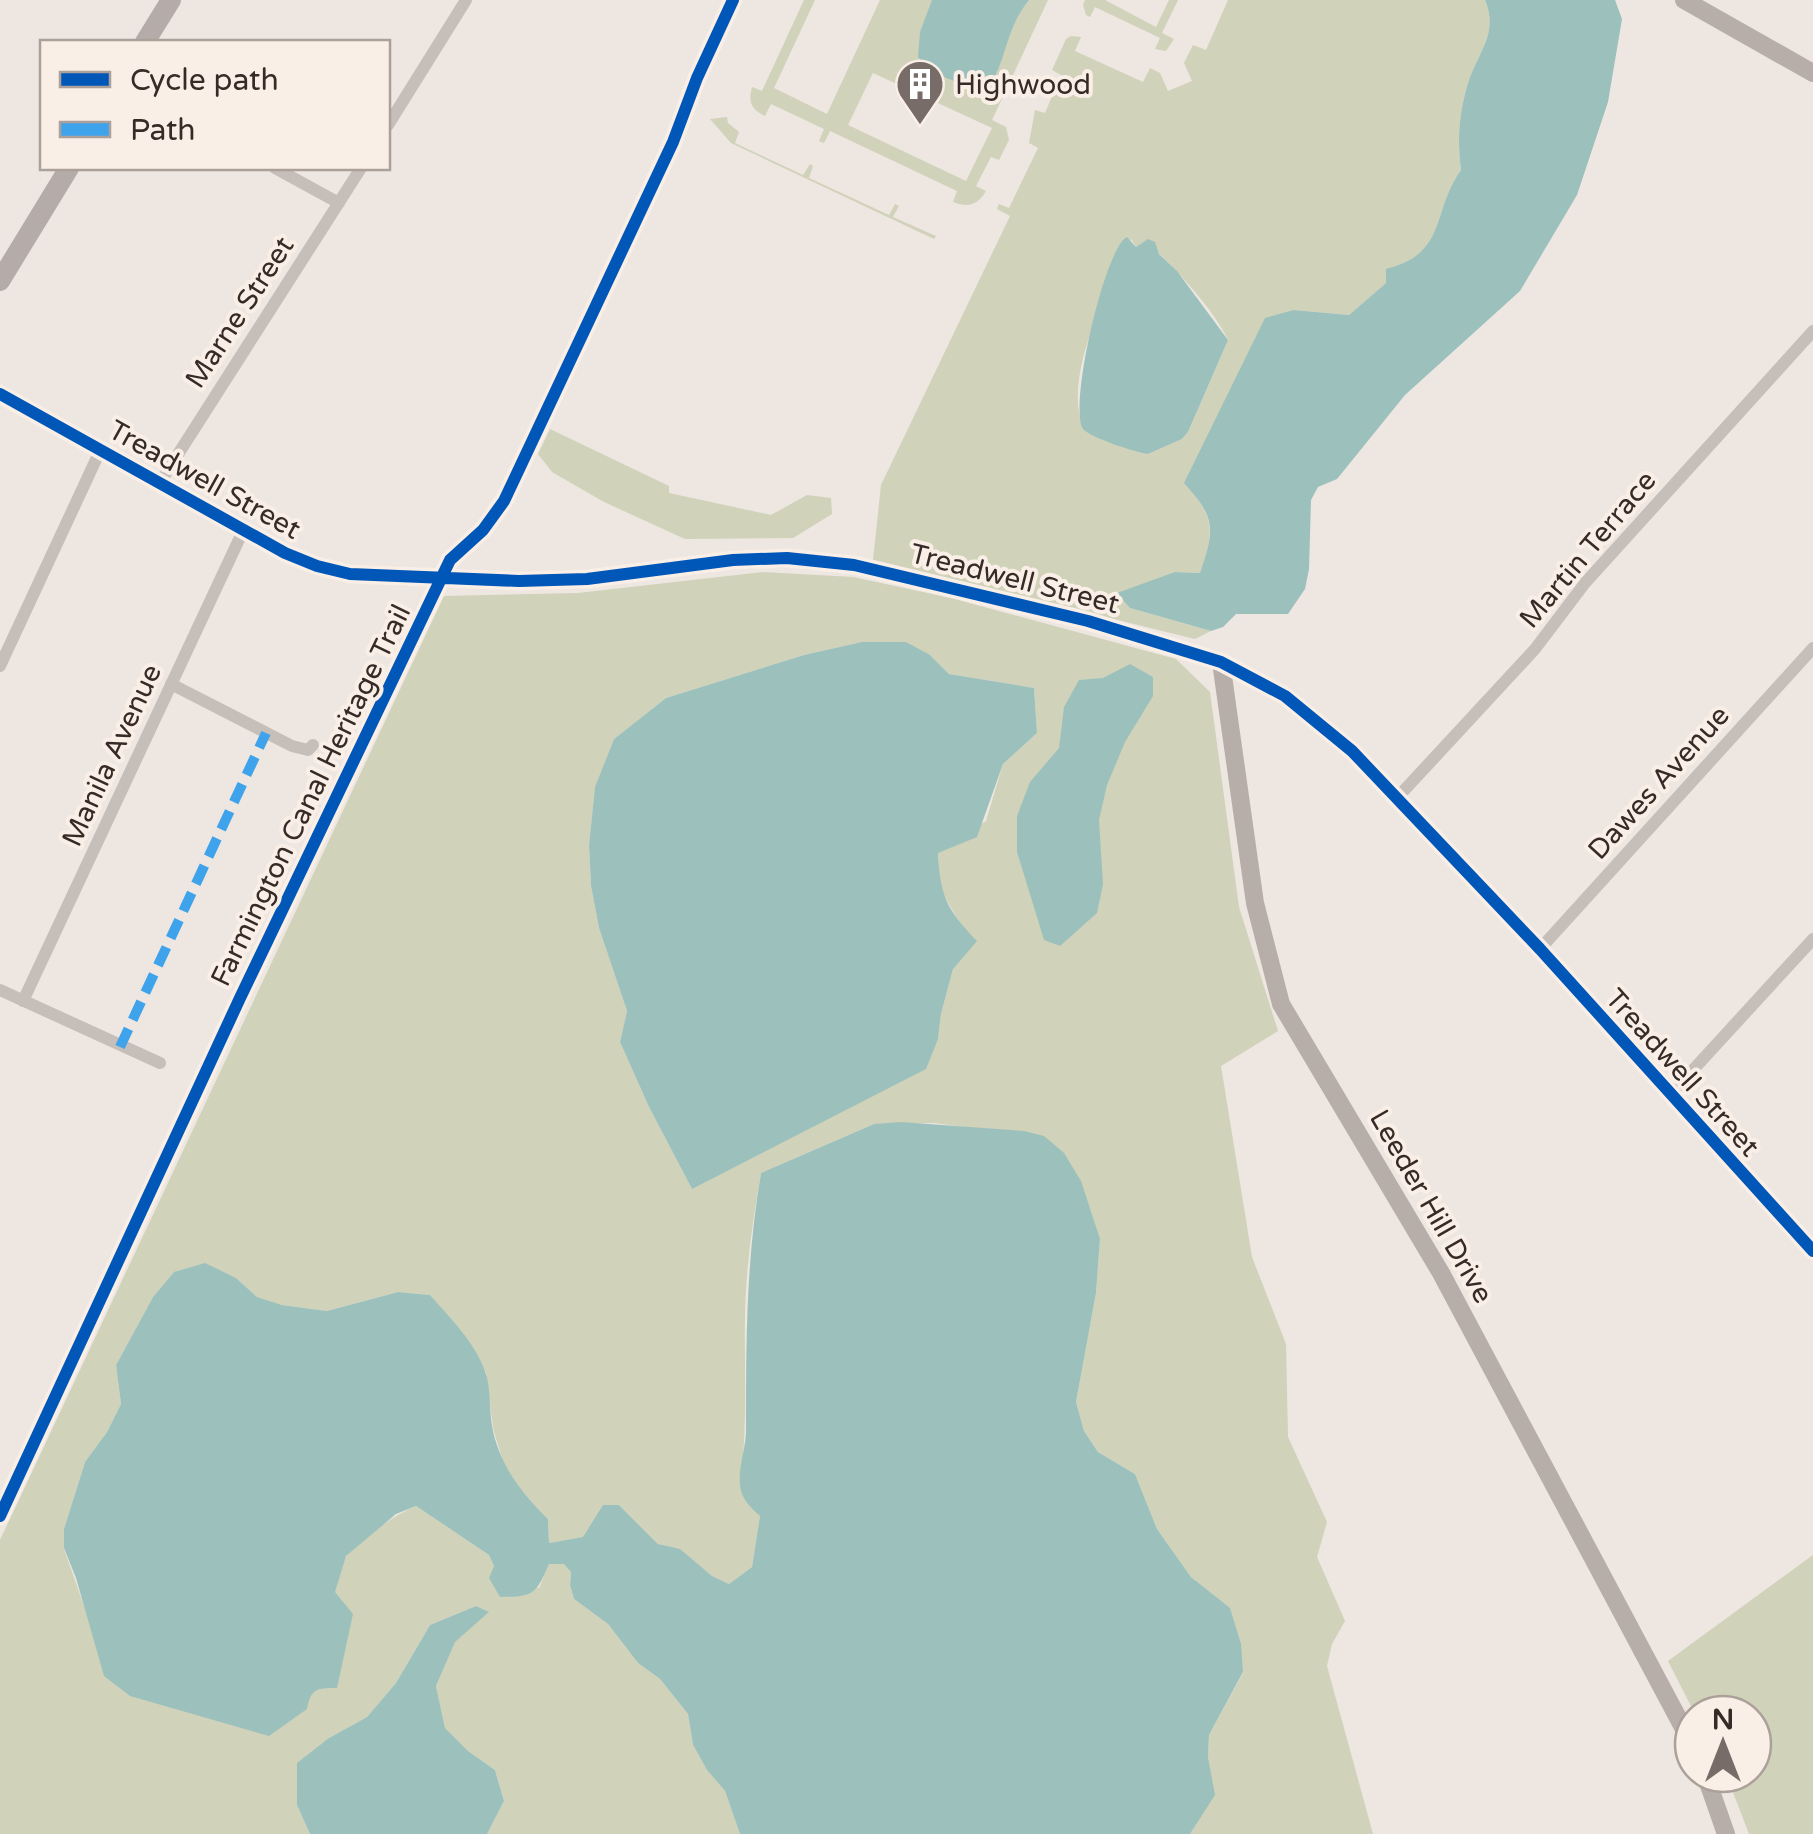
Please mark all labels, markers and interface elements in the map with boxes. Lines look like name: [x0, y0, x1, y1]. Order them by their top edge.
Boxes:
legend: [40, 40, 390, 170]
building icon: Highwood: [894, 58, 946, 126]
text: Cycle path: [130, 62, 279, 99]
place label: Highwood: [955, 68, 1091, 102]
text: Path: [130, 112, 196, 149]
street label: Marne Street: [178, 230, 302, 395]
street label: Treadwell Street: [103, 413, 307, 547]
street label: Martin Terrace: [1512, 464, 1663, 635]
street label: Treadwell Street: [907, 537, 1123, 621]
street label: Farmington Canal Heritage Trail: [204, 599, 418, 992]
street label: Manila Avenue: [55, 659, 169, 852]
street label: Dawes Avenue: [1581, 699, 1737, 867]
street label: Treadwell Street: [1598, 982, 1767, 1164]
street label: Leeder Hill Drive: [1362, 1104, 1500, 1309]
north arrow: [1673, 1694, 1773, 1794]
text: N: [1712, 1703, 1734, 1737]

